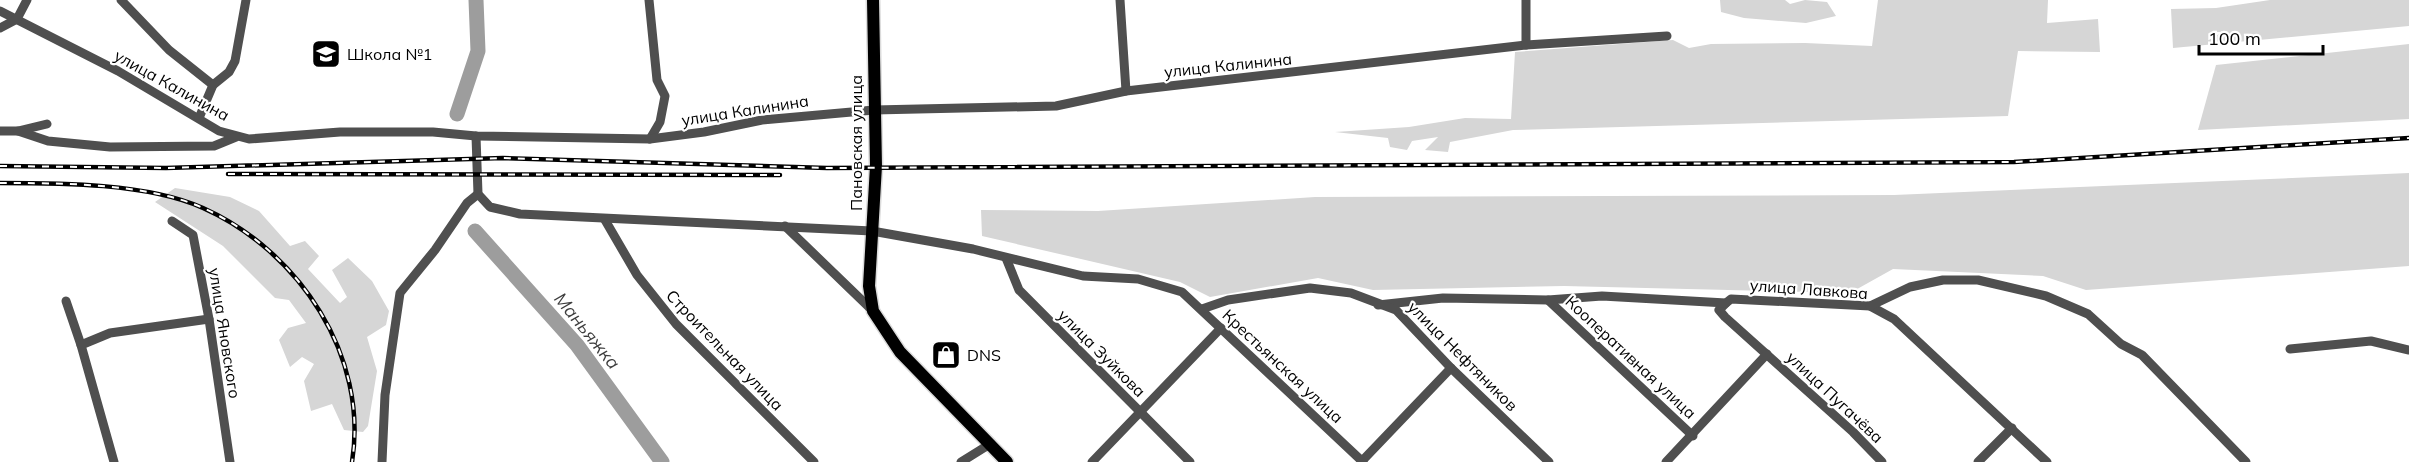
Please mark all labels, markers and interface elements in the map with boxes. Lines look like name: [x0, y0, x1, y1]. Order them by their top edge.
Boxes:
scale bar: [2199, 18, 2324, 56]
text: 100 m: [2208, 27, 2261, 50]
school or university icon: Школа №1: [310, 38, 342, 70]
place label: Школа №1: [347, 44, 432, 64]
street label: улица Калинина: [111, 45, 233, 125]
street label: улица Калинина: [1163, 48, 1293, 82]
street label: Пановская улица: [846, 75, 866, 211]
street label: улица Калинина: [680, 90, 810, 130]
street label: улица Яновского: [205, 266, 245, 400]
street label: улица Лавкова: [1749, 275, 1869, 303]
street label: Строительная улица: [662, 286, 788, 414]
water label: Маньяжка: [549, 288, 625, 374]
street label: Кооперативная улица: [1561, 291, 1701, 423]
street label: улица Нефтяников: [1404, 297, 1522, 415]
street label: улица Зуйкова: [1054, 305, 1150, 401]
street label: Крестьянская улица: [1218, 305, 1348, 427]
shop icon: DNS: [930, 339, 962, 371]
place label: DNS: [967, 345, 1001, 365]
street label: улица Пугачёва: [1782, 347, 1888, 447]

